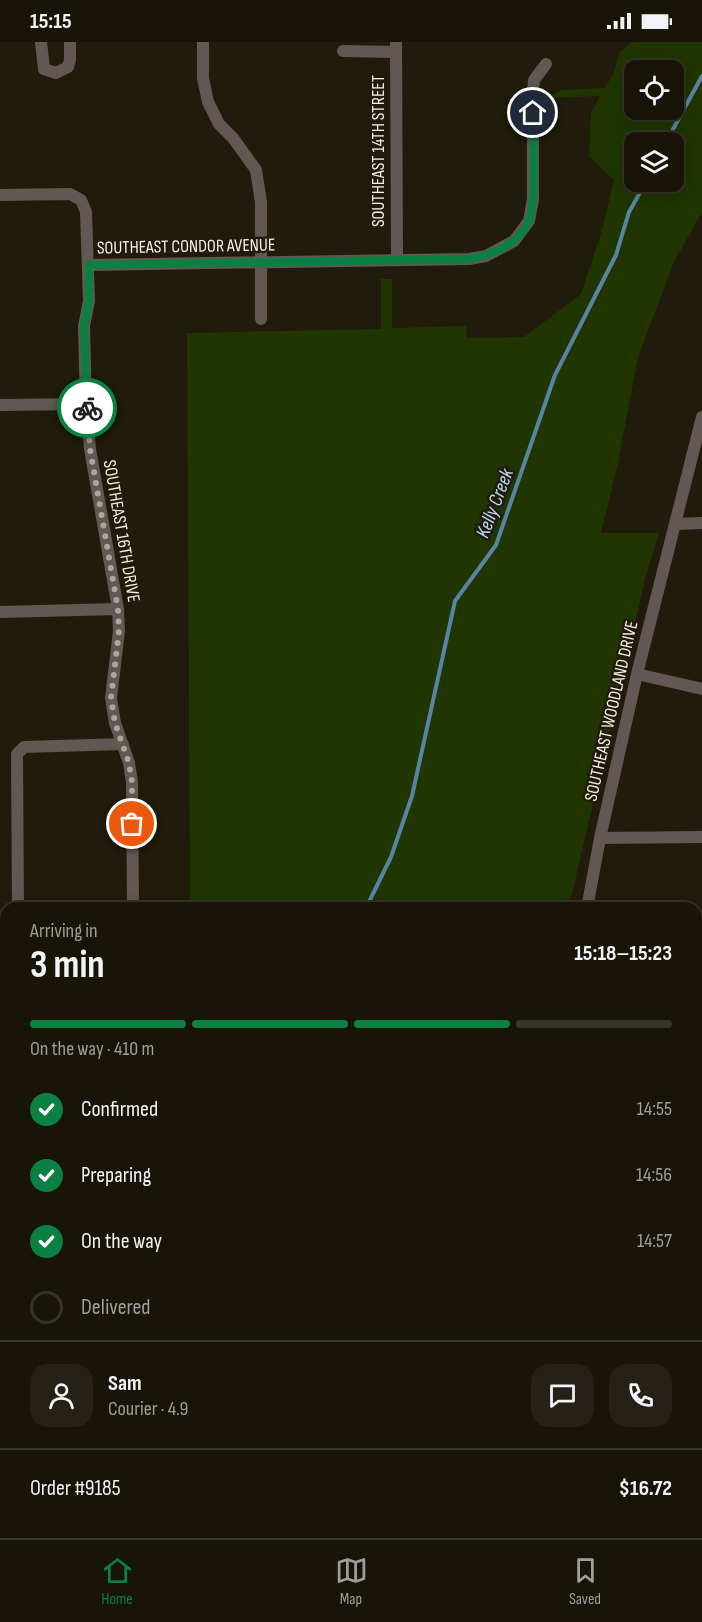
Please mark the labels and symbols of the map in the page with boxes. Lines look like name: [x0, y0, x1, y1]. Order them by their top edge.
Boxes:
street label: SOUTHEAST 14TH STREET: [368, 75, 389, 227]
pin: [507, 87, 558, 138]
street label: SOUTHEAST CONDOR AVENUE: [97, 234, 275, 259]
courier: [57, 378, 117, 438]
street label: SOUTHEAST 16TH DRIVE: [99, 458, 144, 604]
water label: Kelly Creek: [471, 465, 519, 541]
street label: SOUTHEAST WOODLAND DRIVE: [580, 619, 642, 803]
pin: [106, 798, 157, 849]

